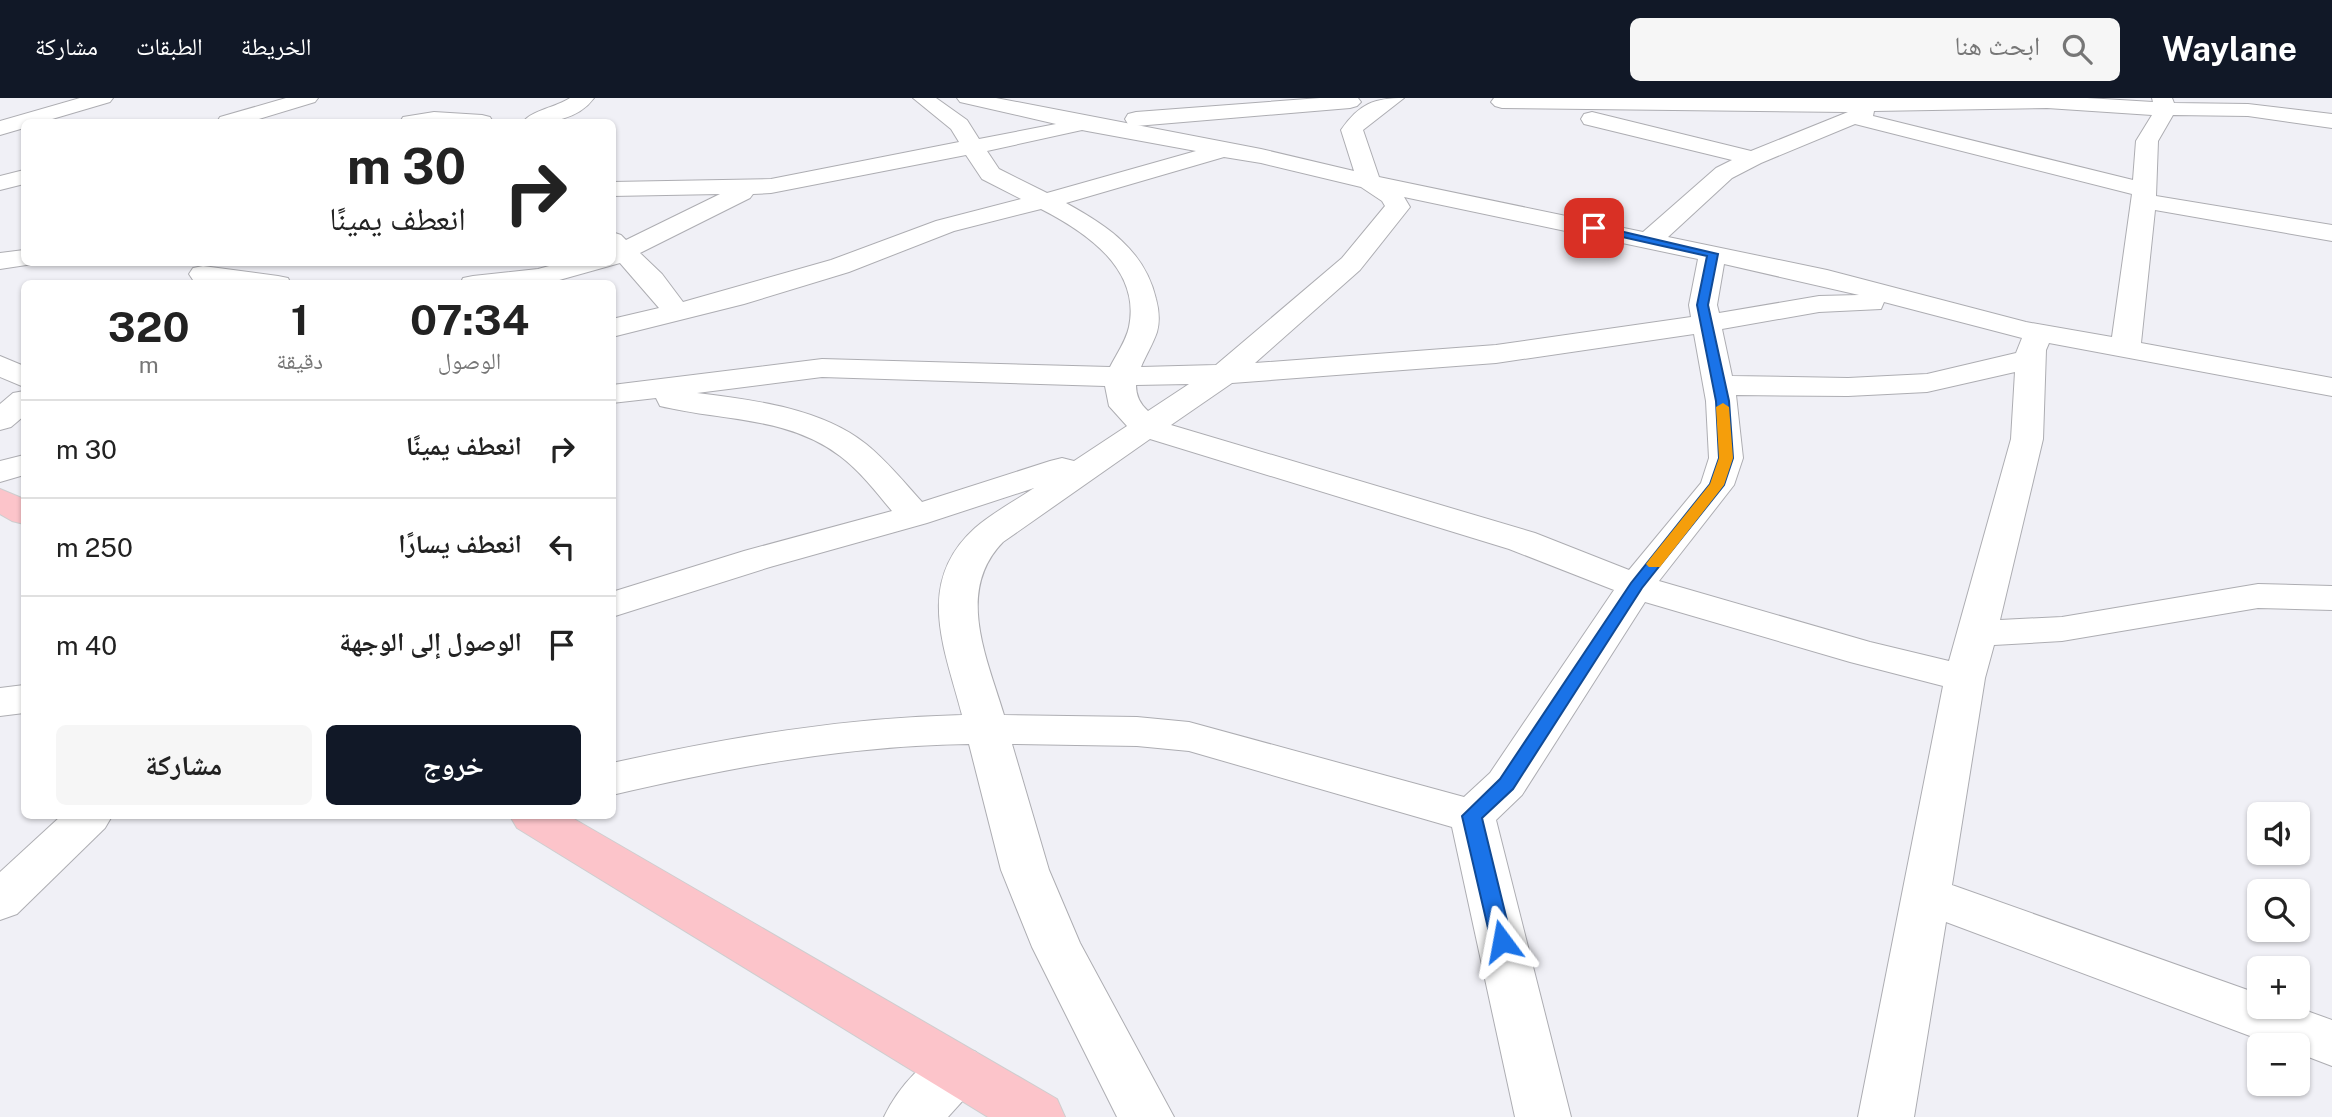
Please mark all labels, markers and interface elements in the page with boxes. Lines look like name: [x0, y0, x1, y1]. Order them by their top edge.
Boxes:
search box: [1630, 18, 2120, 81]
text: ابحث هنا: [1955, 30, 2040, 61]
icon: search: [2058, 30, 2096, 68]
text: Waylane: [2162, 30, 2297, 68]
text: مشاركة: [35, 32, 98, 60]
text: الطبقات: [136, 32, 203, 60]
text: الخريطة: [241, 32, 311, 60]
text: 30 m: [347, 137, 466, 195]
icon: right: [490, 147, 581, 238]
pin: [1564, 198, 1624, 258]
text: انعطف يمينًا: [329, 200, 466, 237]
icon: arrive: [1575, 209, 1613, 247]
text: 1: [291, 295, 309, 344]
text: 07:34: [410, 295, 529, 344]
text: 320: [108, 302, 190, 351]
text: دقيقة: [276, 347, 323, 374]
text: الوصول: [438, 347, 501, 374]
text: m: [139, 351, 159, 378]
text: انعطف يمينًا: [406, 430, 522, 461]
icon: right: [543, 430, 581, 468]
text: 30 m: [56, 434, 117, 465]
text: انعطف يسارًا: [398, 528, 522, 559]
icon: left: [543, 528, 581, 566]
text: 250 m: [56, 532, 133, 563]
text: الوصول إلى الوجهة: [339, 626, 522, 657]
icon: arrive: [543, 626, 581, 664]
text: 40 m: [56, 630, 117, 661]
button: مشاركة: [56, 725, 312, 805]
button: خروج: [326, 725, 581, 805]
map controls: [2247, 802, 2310, 1096]
button: sound: [2247, 802, 2310, 865]
button: search: [2247, 879, 2310, 942]
position arrow: [1465, 904, 1539, 978]
button: +: [2247, 956, 2310, 1019]
button: −: [2247, 1033, 2310, 1096]

